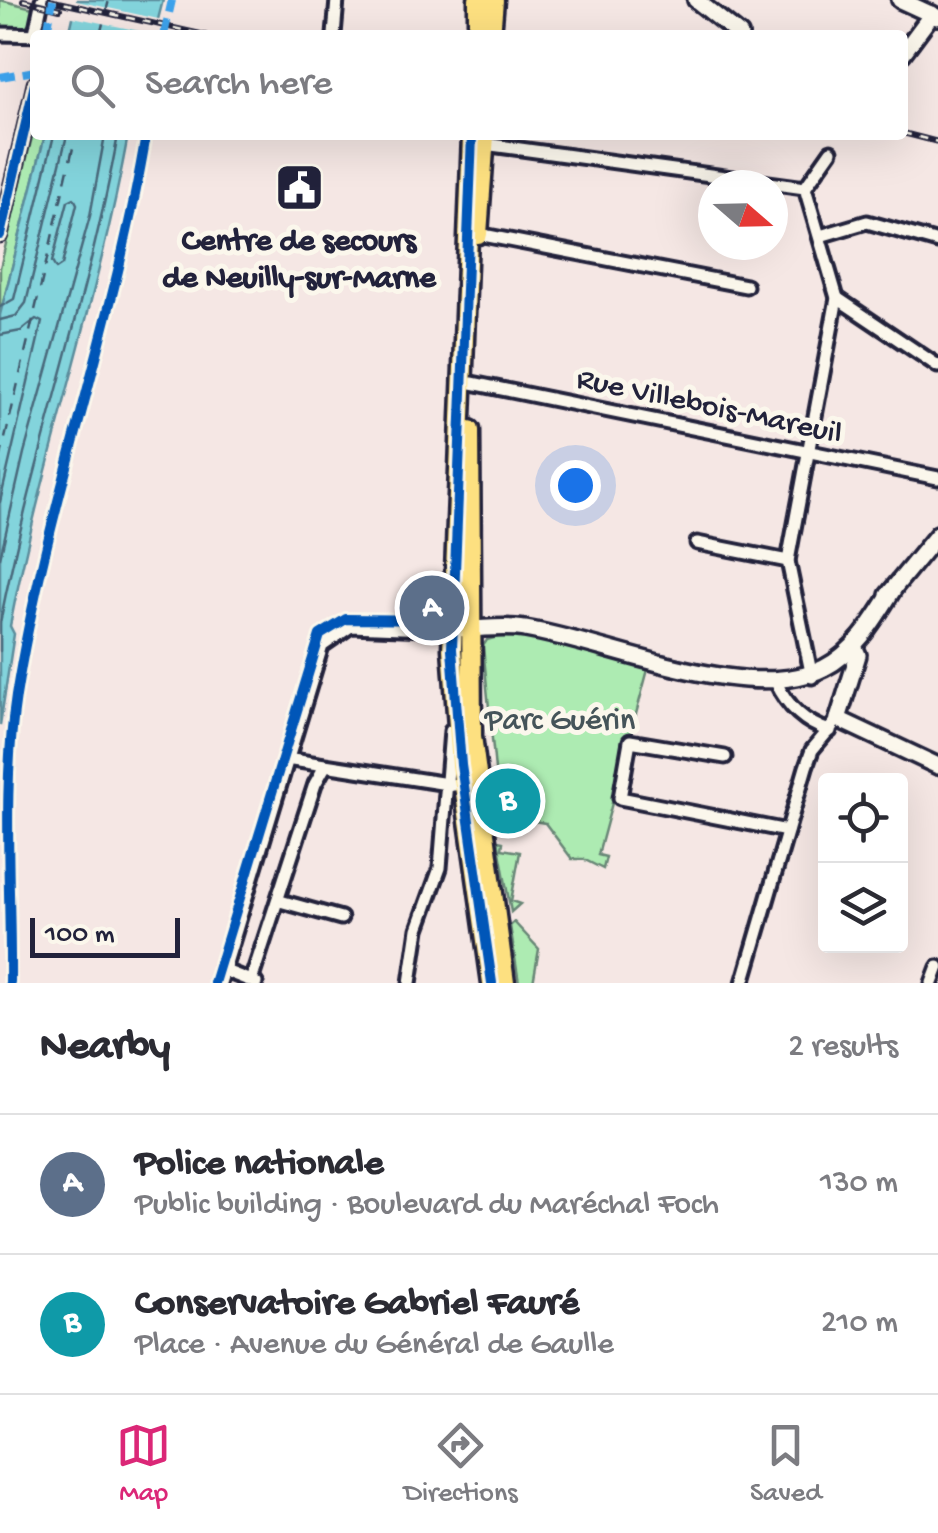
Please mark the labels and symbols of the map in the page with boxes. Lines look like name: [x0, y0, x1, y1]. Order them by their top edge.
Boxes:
public building icon: Centre de secours de Neuilly-sur-Marne: [273, 162, 325, 214]
north arrow: [698, 170, 788, 260]
place label: Centre de secours de Neuilly-sur-Marne: [162, 224, 437, 299]
street label: Rue Villebois-Mareuil: [573, 361, 845, 455]
your location: [550, 460, 601, 511]
pin: A: [400, 570, 464, 646]
park label: Parc Guérin: [484, 703, 635, 741]
pin: B: [476, 764, 540, 838]
scale bar: [30, 913, 180, 958]

